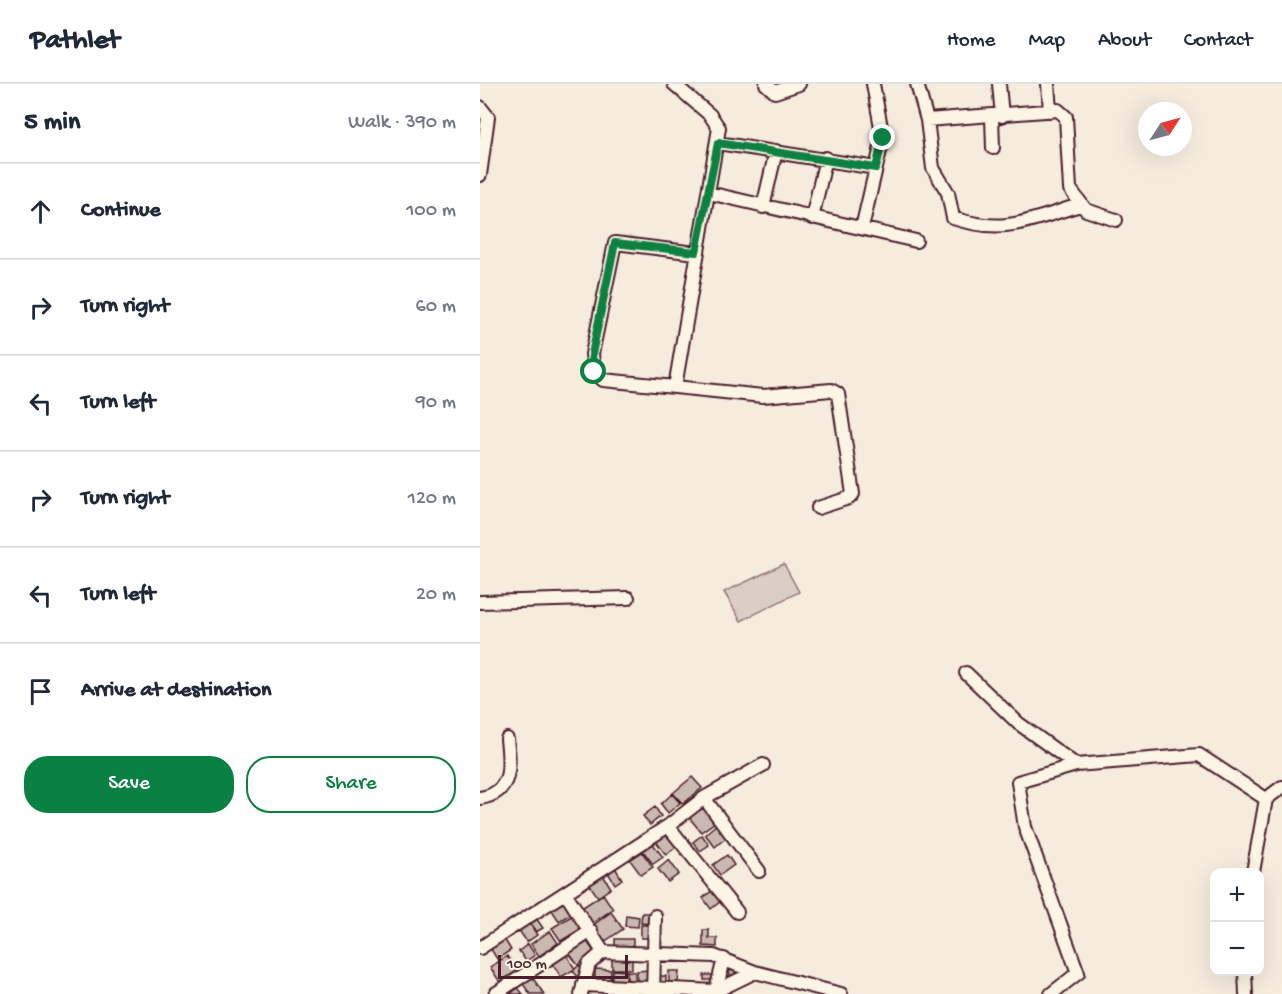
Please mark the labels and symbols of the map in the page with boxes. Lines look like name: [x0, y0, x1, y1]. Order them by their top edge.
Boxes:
north arrow: [1138, 102, 1192, 156]
route end: [869, 124, 895, 150]
route start: [580, 358, 606, 384]
scale bar: [498, 952, 628, 980]

